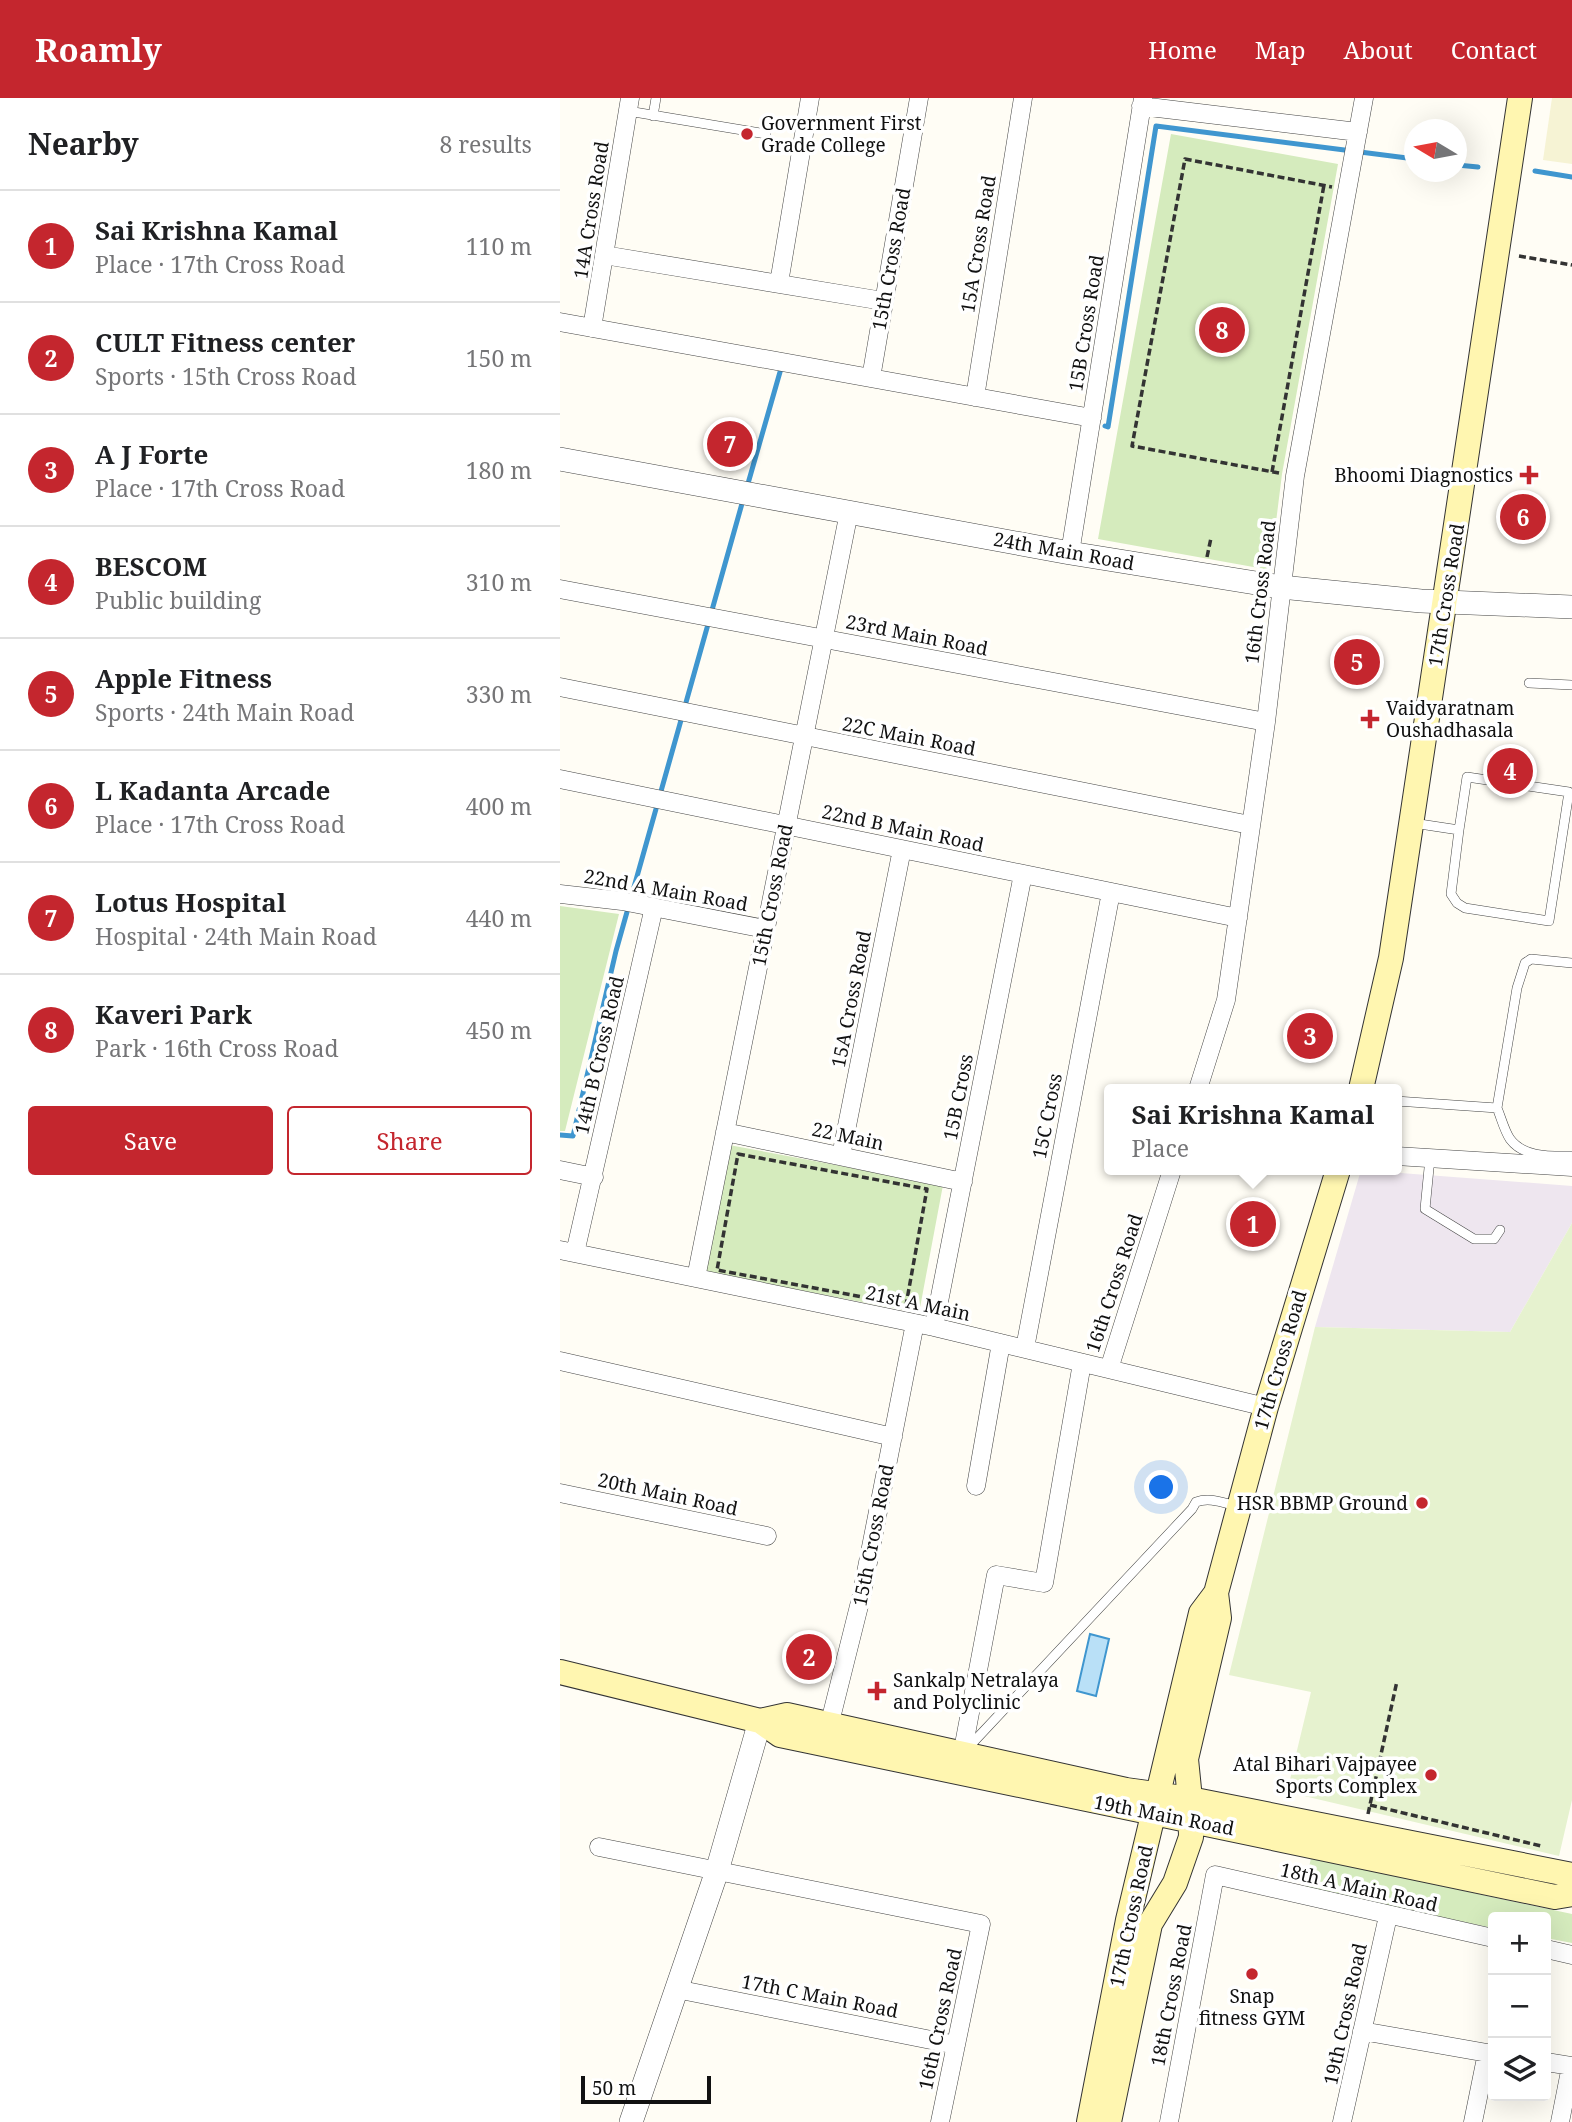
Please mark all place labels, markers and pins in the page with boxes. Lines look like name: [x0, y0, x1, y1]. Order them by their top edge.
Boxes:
place label: Government First Grade College: [761, 110, 922, 158]
marker: Government First Grade College: [739, 126, 755, 142]
pin: 8: [1199, 304, 1245, 356]
pin: 7: [707, 418, 753, 470]
place label: Bhoomi Diagnostics: [1334, 462, 1513, 488]
marker: Bhoomi Diagnostics: [1519, 465, 1539, 485]
pin: 6: [1500, 491, 1546, 543]
pin: 5: [1334, 636, 1380, 688]
place label: Vaidyaratnam Oushadhasala: [1386, 695, 1514, 743]
marker: Vaidyaratnam Oushadhasala: [1360, 709, 1380, 729]
pin: 4: [1487, 745, 1533, 797]
pin: 3: [1287, 1010, 1333, 1062]
pin: 1: [1230, 1198, 1276, 1250]
place label: HSR BBMP Ground: [1237, 1490, 1408, 1516]
marker: HSR BBMP Ground: [1414, 1495, 1430, 1511]
pin: 2: [786, 1631, 832, 1683]
place label: Sankalp Netralaya and Polyclinic: [893, 1667, 1059, 1715]
marker: Sankalp Netralaya and Polyclinic: [867, 1681, 887, 1701]
place label: Atal Bihari Vajpayee Sports Complex: [1233, 1751, 1417, 1799]
marker: Atal Bihari Vajpayee Sports Complex: [1423, 1767, 1439, 1783]
marker: Snap fitness GYM: [1244, 1966, 1260, 1982]
place label: Snap fitness GYM: [1199, 1983, 1306, 2031]

